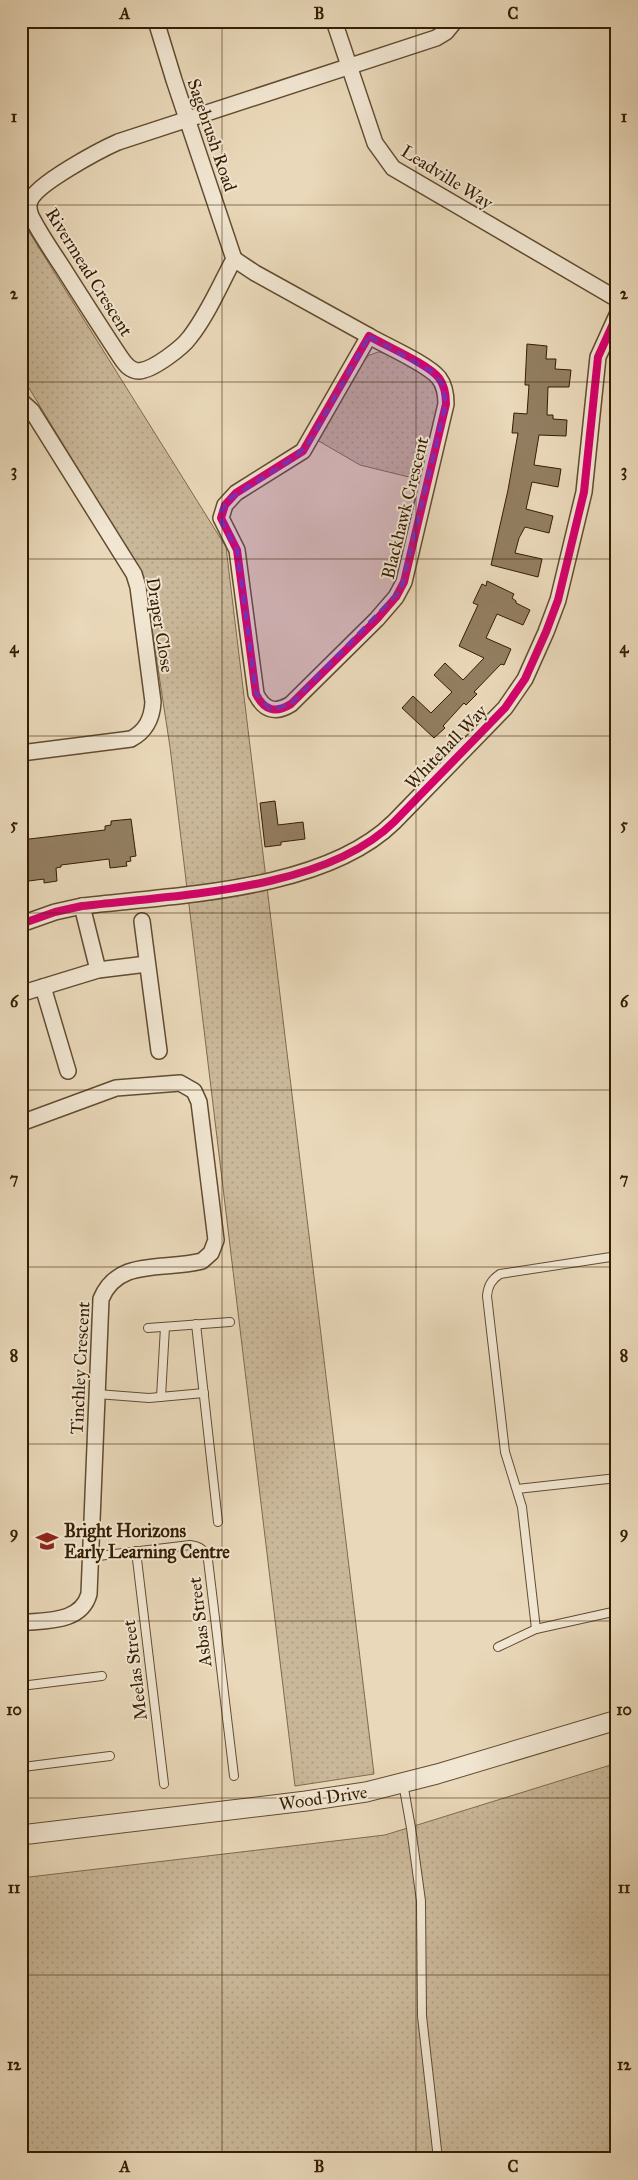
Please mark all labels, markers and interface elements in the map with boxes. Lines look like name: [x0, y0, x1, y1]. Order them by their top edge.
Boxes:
text: A: [119, 4, 131, 23]
text: B: [314, 4, 324, 23]
text: C: [508, 4, 519, 23]
street label: Sagebrush Road: [181, 76, 242, 195]
text: 1: [11, 107, 18, 126]
text: 1: [621, 107, 628, 126]
street label: Leadville Way: [397, 140, 497, 214]
street label: Rivermead Crescent: [41, 204, 138, 341]
text: 2: [10, 284, 19, 303]
text: 2: [620, 284, 629, 303]
street label: Blackhawk Crescent: [377, 434, 433, 581]
text: 3: [11, 461, 17, 481]
text: 3: [621, 461, 627, 481]
street label: Draper Close: [142, 576, 178, 674]
text: 4: [10, 638, 20, 658]
text: 4: [620, 638, 630, 658]
street label: Whitehall Way: [400, 700, 492, 794]
text: 5: [10, 815, 18, 834]
text: 5: [620, 815, 628, 834]
text: 6: [10, 992, 19, 1011]
text: 6: [620, 992, 629, 1011]
text: 7: [10, 1169, 19, 1188]
text: 7: [620, 1169, 629, 1188]
street label: Tinchley Crescent: [66, 1300, 95, 1435]
text: 8: [10, 1346, 18, 1365]
text: 8: [620, 1346, 628, 1365]
place label: Bright Horizons Early Learning Centre: [64, 1520, 230, 1564]
text: 9: [10, 1523, 18, 1543]
text: 9: [620, 1523, 628, 1543]
school or university icon: Bright Horizons Early Learning Centre: [34, 1528, 60, 1554]
street label: Asbas Street: [184, 1575, 217, 1669]
street label: Meelas Street: [118, 1618, 152, 1721]
text: 10: [6, 1700, 22, 1719]
text: 10: [616, 1700, 632, 1719]
street label: Wood Drive: [277, 1781, 369, 1815]
text: 11: [8, 1878, 21, 1897]
text: 11: [618, 1878, 631, 1897]
text: 12: [7, 2055, 22, 2074]
text: 12: [617, 2055, 632, 2074]
text: A: [119, 2157, 131, 2176]
text: B: [314, 2157, 324, 2176]
text: C: [508, 2157, 519, 2176]

